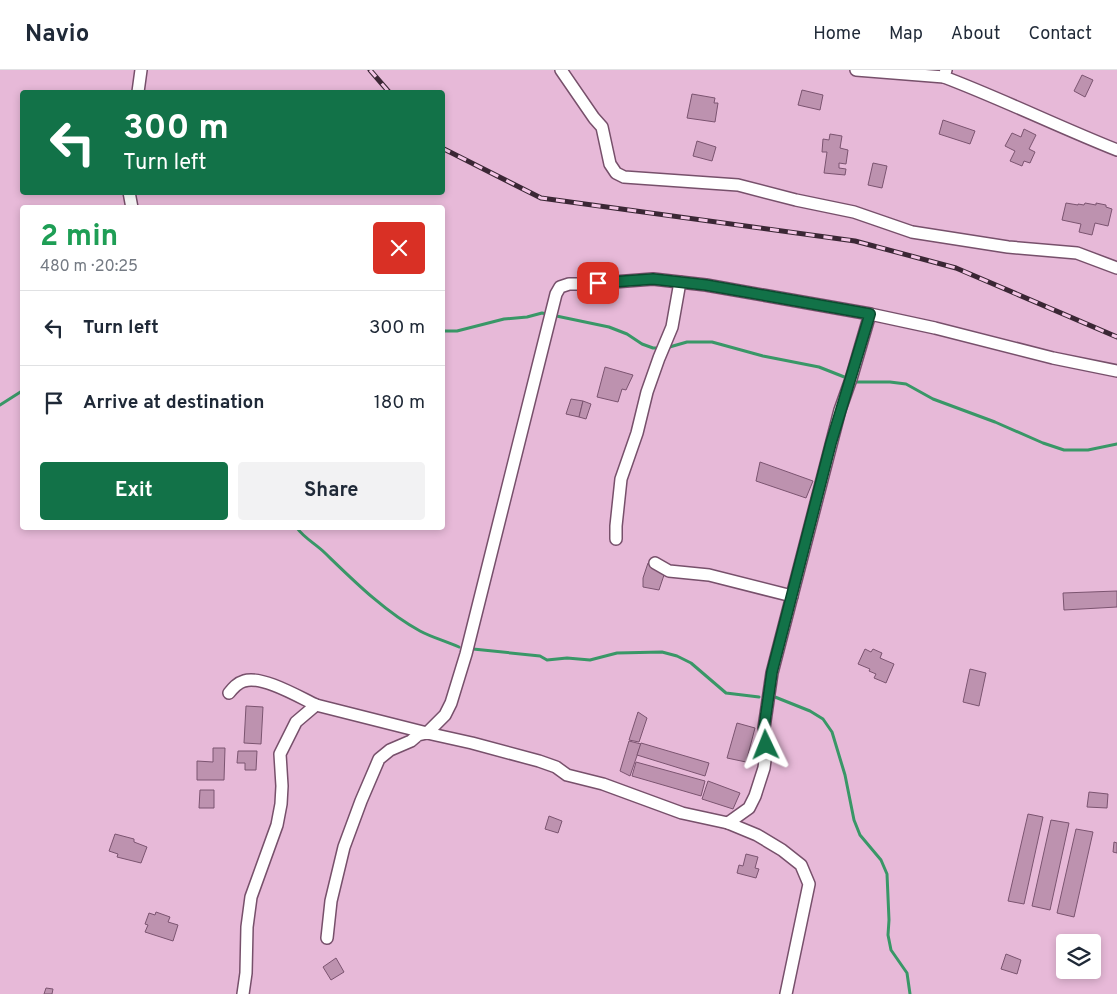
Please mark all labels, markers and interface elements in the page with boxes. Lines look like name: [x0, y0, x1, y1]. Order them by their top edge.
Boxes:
text: Navio: [25, 20, 89, 50]
text: Home: [813, 23, 861, 46]
text: Map: [889, 23, 923, 46]
text: About: [951, 23, 1000, 46]
text: Contact: [1028, 23, 1092, 46]
text: 300 m: [123, 107, 229, 151]
icon: left: [40, 110, 105, 175]
text: Turn left: [123, 150, 206, 177]
text: 2 min: [40, 219, 118, 256]
button: close: [373, 222, 425, 274]
text: 480 m · 20:25: [40, 257, 138, 277]
pin: [577, 262, 619, 304]
icon: arrive: [584, 269, 612, 297]
icon: left: [40, 314, 68, 342]
text: Turn left: [83, 316, 159, 340]
text: 300 m: [369, 316, 425, 340]
icon: arrive: [40, 389, 68, 417]
text: Arrive at destination: [83, 391, 264, 415]
text: 180 m: [374, 391, 425, 415]
button: Exit: [40, 462, 228, 520]
button: Share: [238, 462, 425, 520]
position arrow: [739, 718, 791, 770]
map controls: [1056, 934, 1101, 979]
button: layers: [1056, 934, 1101, 979]

